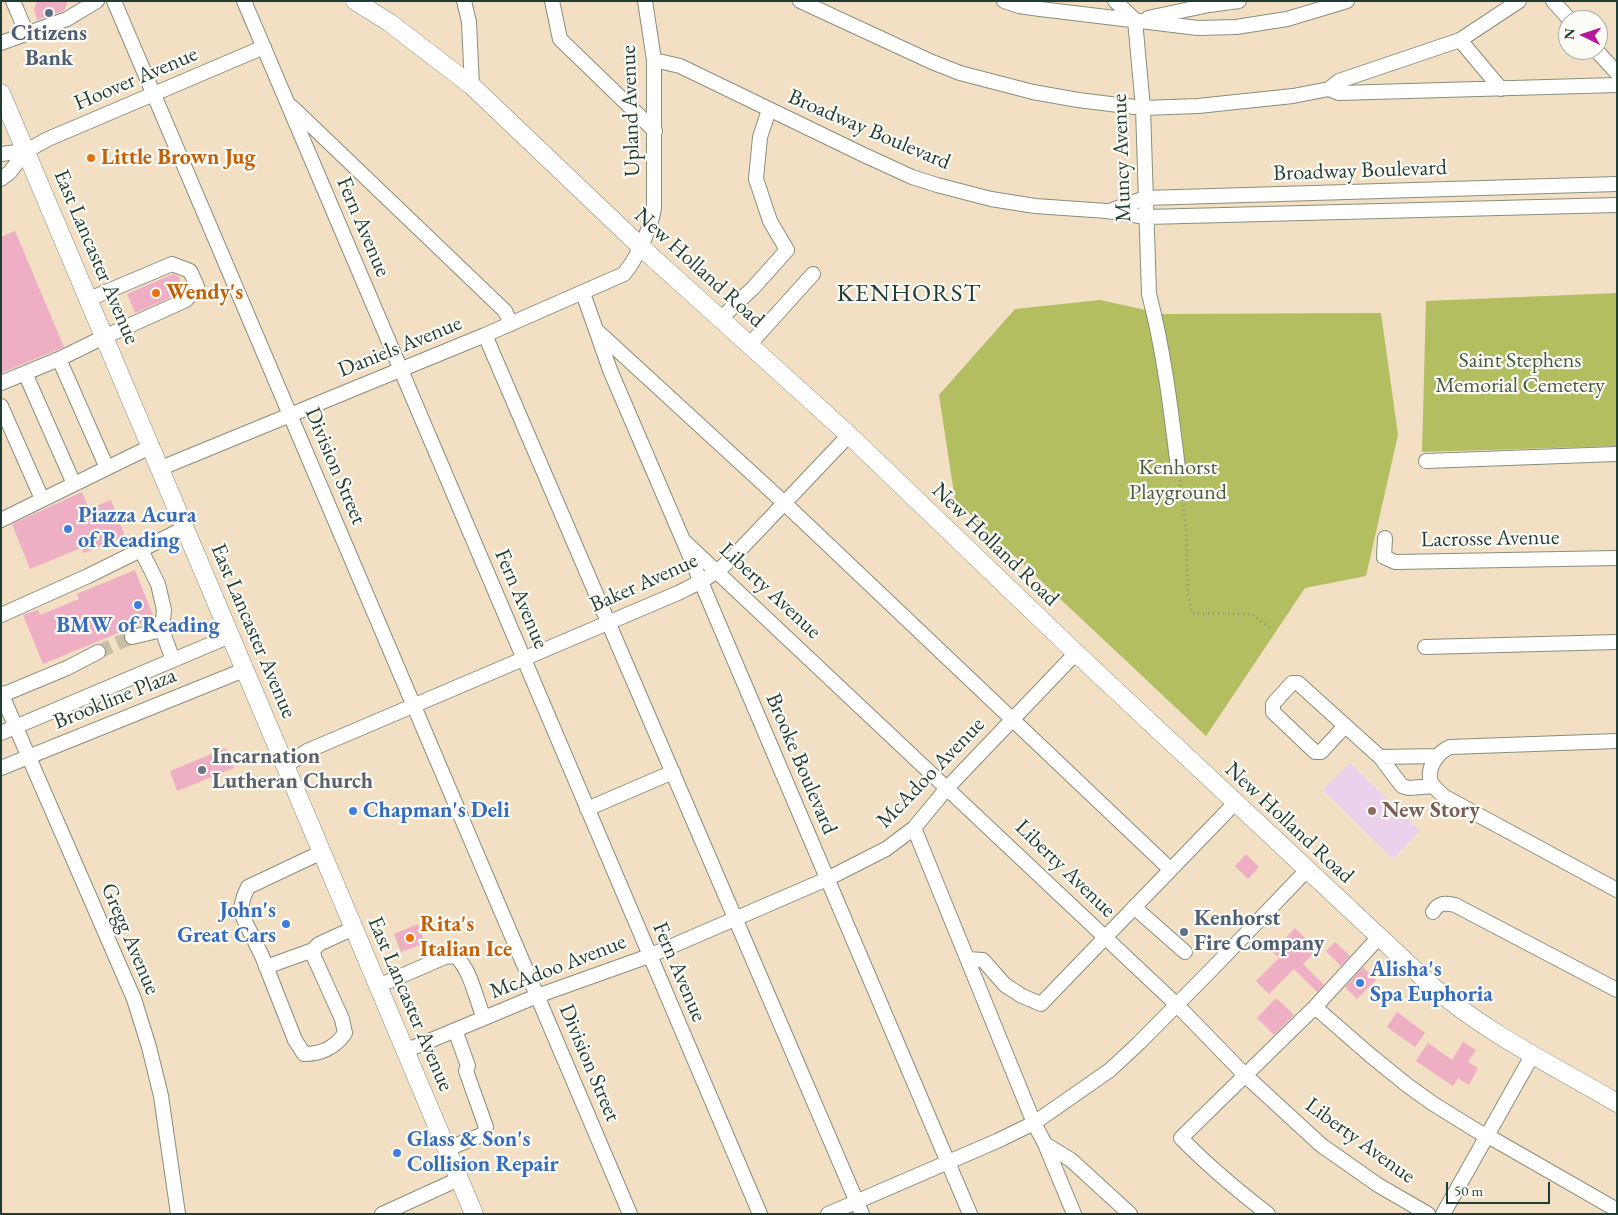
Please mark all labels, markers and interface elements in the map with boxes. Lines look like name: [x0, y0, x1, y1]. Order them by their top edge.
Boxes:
marker: Citizens Bank: [43, 7, 55, 19]
north arrow: [1558, 10, 1608, 60]
place label: Citizens Bank: [11, 21, 87, 72]
text: N: [1560, 28, 1578, 40]
street label: Hoover Avenue: [70, 41, 202, 117]
street label: Upland Avenue: [616, 45, 646, 177]
street label: Broadway Boulevard: [784, 84, 954, 176]
street label: Muncy Avenue: [1107, 93, 1137, 223]
place label: Little Brown Jug: [101, 145, 255, 171]
marker: Little Brown Jug: [85, 152, 97, 164]
street label: Broadway Boulevard: [1273, 155, 1447, 187]
street label: East Lancaster Avenue: [47, 166, 145, 348]
street label: Fern Avenue: [330, 173, 396, 281]
street label: New Holland Road: [628, 203, 770, 333]
district label: KENHORST: [836, 279, 982, 309]
place label: Wendy's: [166, 280, 243, 306]
marker: Wendy's: [150, 287, 162, 299]
street label: Daniels Avenue: [334, 310, 466, 384]
park label: Saint Stephens Memorial Cemetery: [1435, 348, 1605, 400]
street label: Division Street: [298, 403, 372, 529]
park label: Kenhorst Playground: [1129, 455, 1227, 506]
street label: New Holland Road: [926, 478, 1064, 612]
place label: Piazza Acura of Reading: [78, 503, 197, 554]
marker: Piazza Acura of Reading: [62, 523, 74, 535]
street label: Lacrosse Avenue: [1420, 525, 1560, 553]
street label: Liberty Avenue: [714, 537, 826, 645]
street label: East Lancaster Avenue: [204, 540, 302, 722]
street label: Fern Avenue: [488, 545, 554, 653]
street label: Baker Avenue: [586, 547, 702, 619]
marker: BMW of Reading: [132, 599, 144, 611]
place label: BMW of Reading: [56, 613, 220, 639]
street label: Brookline Plaza: [50, 662, 180, 736]
street label: Brooke Boulevard: [759, 689, 843, 839]
street label: McAdoo Avenue: [871, 712, 991, 834]
place label: Incarnation Lutheran Church: [212, 744, 373, 796]
street label: New Holland Road: [1219, 757, 1359, 889]
marker: Incarnation Lutheran Church: [196, 764, 208, 776]
place label: Chapman's Deli: [363, 798, 510, 824]
place label: New Story: [1382, 798, 1480, 824]
marker: Chapman's Deli: [347, 805, 359, 817]
marker: New Story: [1366, 805, 1378, 817]
street label: Liberty Avenue: [1009, 814, 1121, 924]
street label: Gregg Avenue: [95, 879, 165, 999]
place label: John's Great Cars: [177, 898, 276, 949]
place label: Kenhorst Fire Company: [1194, 906, 1324, 958]
place label: Rita's Italian Ice: [420, 912, 512, 964]
street label: East Lancaster Avenue: [361, 913, 459, 1095]
marker: John's Great Cars: [280, 918, 292, 930]
street label: Fern Avenue: [646, 918, 712, 1026]
marker: Kenhorst Fire Company: [1178, 926, 1190, 938]
street label: McAdoo Avenue: [486, 929, 630, 1005]
marker: Rita's Italian Ice: [404, 932, 416, 944]
place label: Alisha's Spa Euphoria: [1370, 957, 1493, 1008]
marker: Alisha's Spa Euphoria: [1354, 977, 1366, 989]
street label: Division Street: [552, 1000, 626, 1126]
street label: Liberty Avenue: [1300, 1092, 1420, 1190]
place label: Glass & Son's Collision Repair: [407, 1127, 559, 1178]
marker: Glass & Son's Collision Repair: [391, 1147, 403, 1159]
scale bar: [1448, 1172, 1552, 1204]
text: 50 m: [1454, 1181, 1483, 1200]

